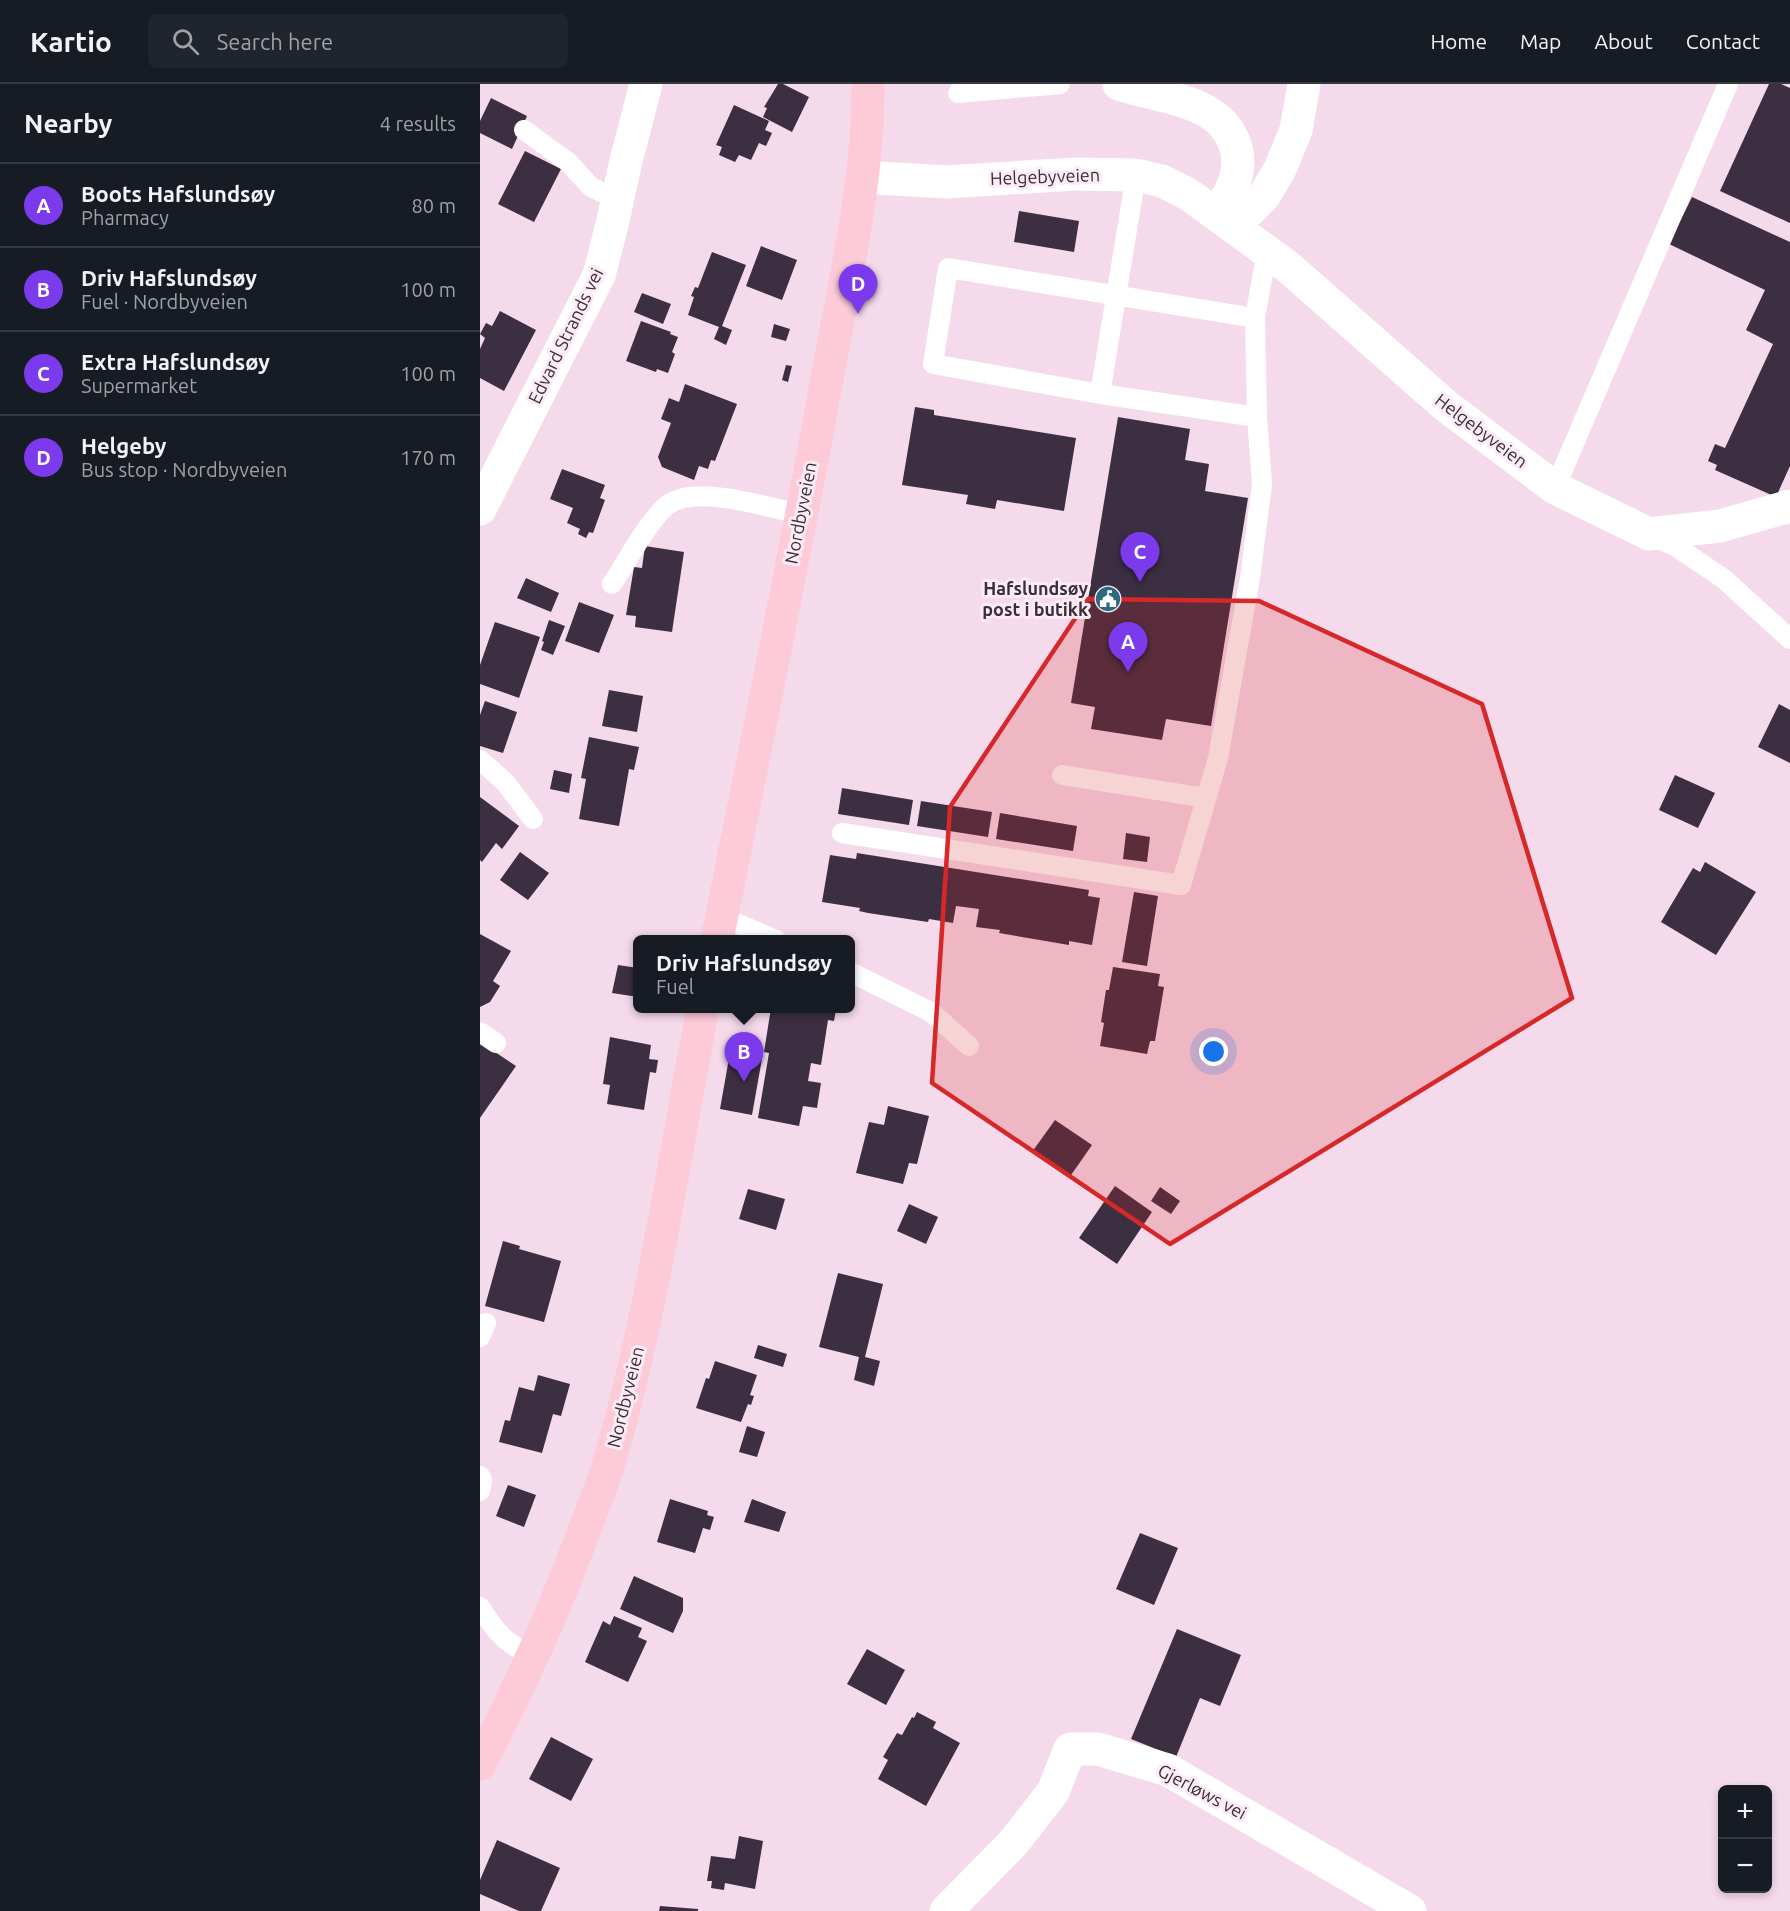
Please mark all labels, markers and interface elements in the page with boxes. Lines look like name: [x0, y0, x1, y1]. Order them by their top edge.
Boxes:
search box: [148, 14, 568, 68]
icon: search: [169, 25, 202, 58]
text: Kartio: [30, 26, 112, 57]
text: Search here: [217, 29, 333, 54]
text: Home: [1430, 29, 1487, 53]
text: Map: [1520, 29, 1561, 53]
text: About: [1594, 29, 1653, 53]
text: Contact: [1686, 29, 1760, 53]
text: Nearby: [24, 109, 112, 138]
text: 4 results: [380, 112, 456, 135]
street label: Helgebyveien: [990, 164, 1100, 188]
text: Boots Hafslundsøy: [81, 181, 275, 206]
text: A: [36, 194, 51, 217]
text: 80 m: [412, 194, 456, 217]
text: Pharmacy: [81, 206, 169, 229]
pin: D: [838, 264, 878, 314]
text: Driv Hafslundsøy: [81, 265, 257, 290]
street label: Edvard Strands vei: [524, 265, 607, 407]
text: B: [37, 278, 50, 301]
text: 100 m: [400, 278, 456, 301]
text: Fuel · Nordbyveien: [81, 290, 248, 313]
text: Extra Hafslundsøy: [81, 349, 270, 374]
text: C: [37, 362, 50, 385]
text: 100 m: [400, 362, 456, 385]
text: Supermarket: [81, 374, 197, 397]
street label: Helgebyveien: [1432, 389, 1532, 471]
text: Helgeby: [81, 433, 167, 458]
text: D: [36, 446, 51, 469]
text: 170 m: [400, 446, 456, 469]
text: Bus stop · Nordbyveien: [81, 458, 287, 481]
street label: Nordbyveien: [780, 460, 820, 566]
pin: C: [1120, 532, 1160, 582]
place label: Hafslundsøy post i butikk: [982, 578, 1088, 619]
public building icon: Hafslundsøy post i butikk: [1093, 584, 1123, 614]
pin: A: [1108, 622, 1148, 672]
popup: [633, 935, 855, 1013]
text: Driv Hafslundsøy: [656, 950, 832, 975]
text: Fuel: [656, 975, 694, 998]
pin: B: [724, 1032, 764, 1082]
your location: [1199, 1037, 1228, 1066]
street label: Nordbyveien: [603, 1344, 647, 1449]
street label: Gjerløws vei: [1155, 1759, 1250, 1823]
map controls: [1718, 1785, 1772, 1893]
button: +: [1718, 1785, 1772, 1839]
button: −: [1718, 1839, 1772, 1893]

